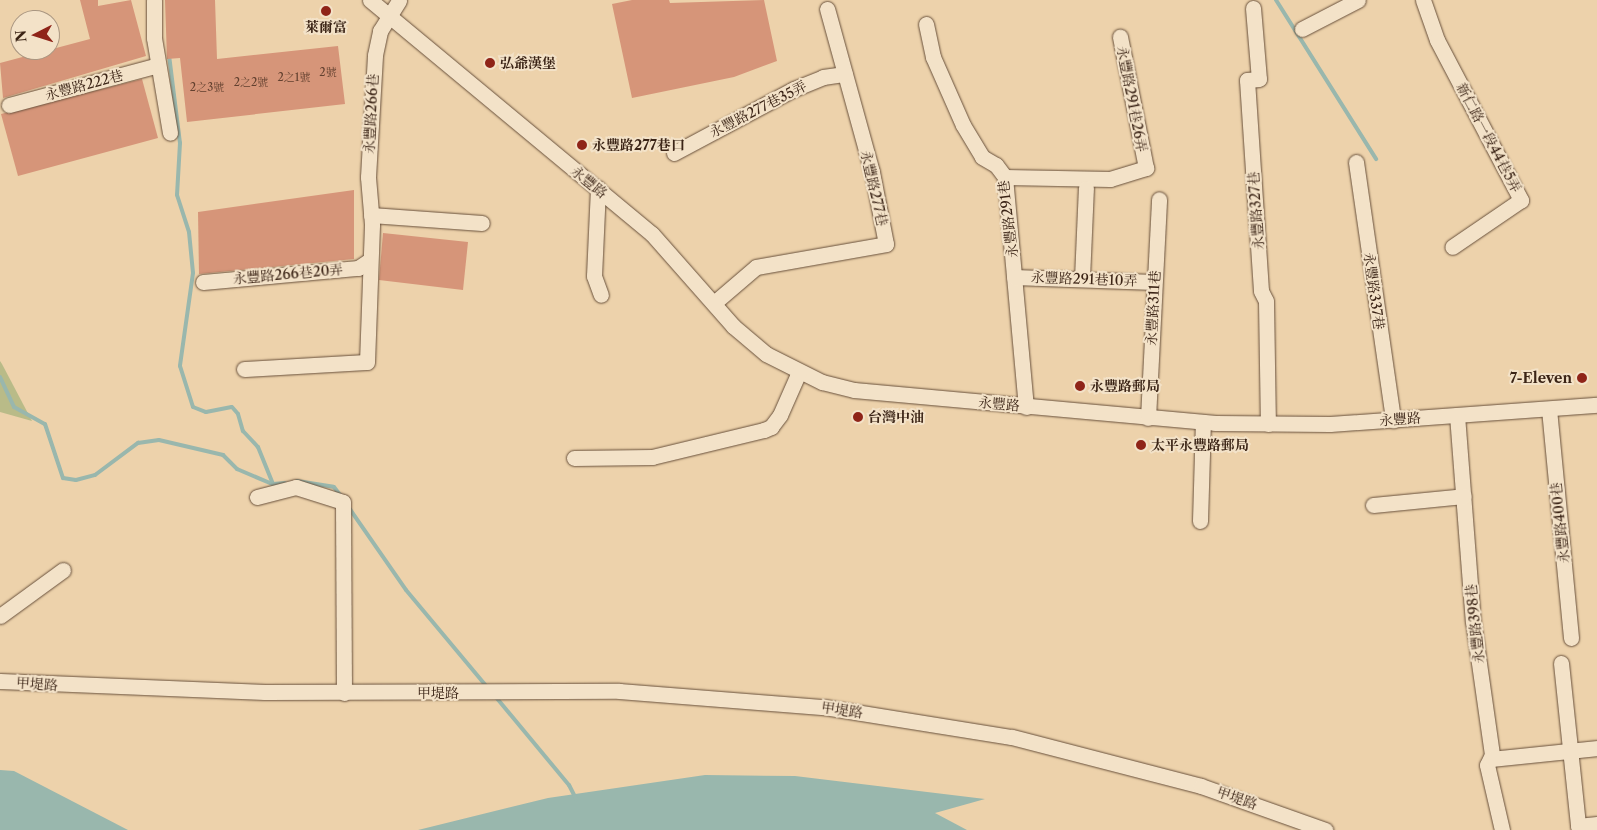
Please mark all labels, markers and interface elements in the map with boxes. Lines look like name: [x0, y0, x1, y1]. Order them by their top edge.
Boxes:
marker: 萊爾富: [320, 5, 332, 17]
north arrow: [10, 10, 60, 60]
place label: 萊爾富: [305, 19, 347, 35]
text: N: [12, 29, 31, 43]
street label: 永豐路291巷26弄: [1113, 44, 1151, 154]
place label: 弘爺漢堡: [500, 55, 556, 71]
marker: 弘爺漢堡: [484, 57, 496, 69]
house number: 2號: [319, 65, 337, 79]
street label: 永豐路222巷: [43, 67, 125, 103]
house number: 2之1號: [278, 70, 310, 84]
street label: 永豐路266巷: [361, 73, 381, 155]
house number: 2之2號: [234, 75, 268, 89]
street label: 永豐路277巷35弄: [706, 77, 810, 141]
house number: 2之3號: [190, 80, 224, 94]
street label: 新仁路一段44巷5弄: [1453, 80, 1525, 196]
place label: 永豐路277巷口: [592, 137, 685, 153]
marker: 永豐路277巷口: [576, 139, 588, 151]
street label: 永豐路277巷: [857, 148, 891, 228]
street label: 永豐路: [567, 162, 611, 202]
street label: 永豐路327巷: [1245, 171, 1267, 251]
street label: 永豐路291巷: [995, 179, 1021, 259]
street label: 永豐路337巷: [1360, 251, 1388, 331]
street label: 永豐路266巷20弄: [232, 261, 344, 287]
street label: 永豐路291巷10弄: [1030, 269, 1138, 289]
street label: 永豐路311巷: [1143, 270, 1163, 346]
place label: 7-Eleven: [1510, 370, 1572, 386]
marker: 7-Eleven: [1576, 372, 1588, 384]
place label: 永豐路郵局: [1090, 378, 1160, 394]
marker: 永豐路郵局: [1074, 380, 1086, 392]
street label: 永豐路: [977, 394, 1021, 414]
place label: 台灣中油: [868, 409, 924, 425]
street label: 永豐路: [1378, 409, 1422, 429]
marker: 台灣中油: [852, 411, 864, 423]
place label: 太平永豐路郵局: [1151, 437, 1249, 453]
marker: 太平永豐路郵局: [1135, 439, 1147, 451]
street label: 永豐路400巷: [1547, 481, 1573, 565]
street label: 永豐路398巷: [1462, 583, 1488, 665]
street label: 甲堤路: [15, 674, 59, 694]
street label: 甲堤路: [417, 685, 459, 701]
street label: 甲堤路: [820, 699, 864, 721]
street label: 甲堤路: [1214, 783, 1260, 813]

